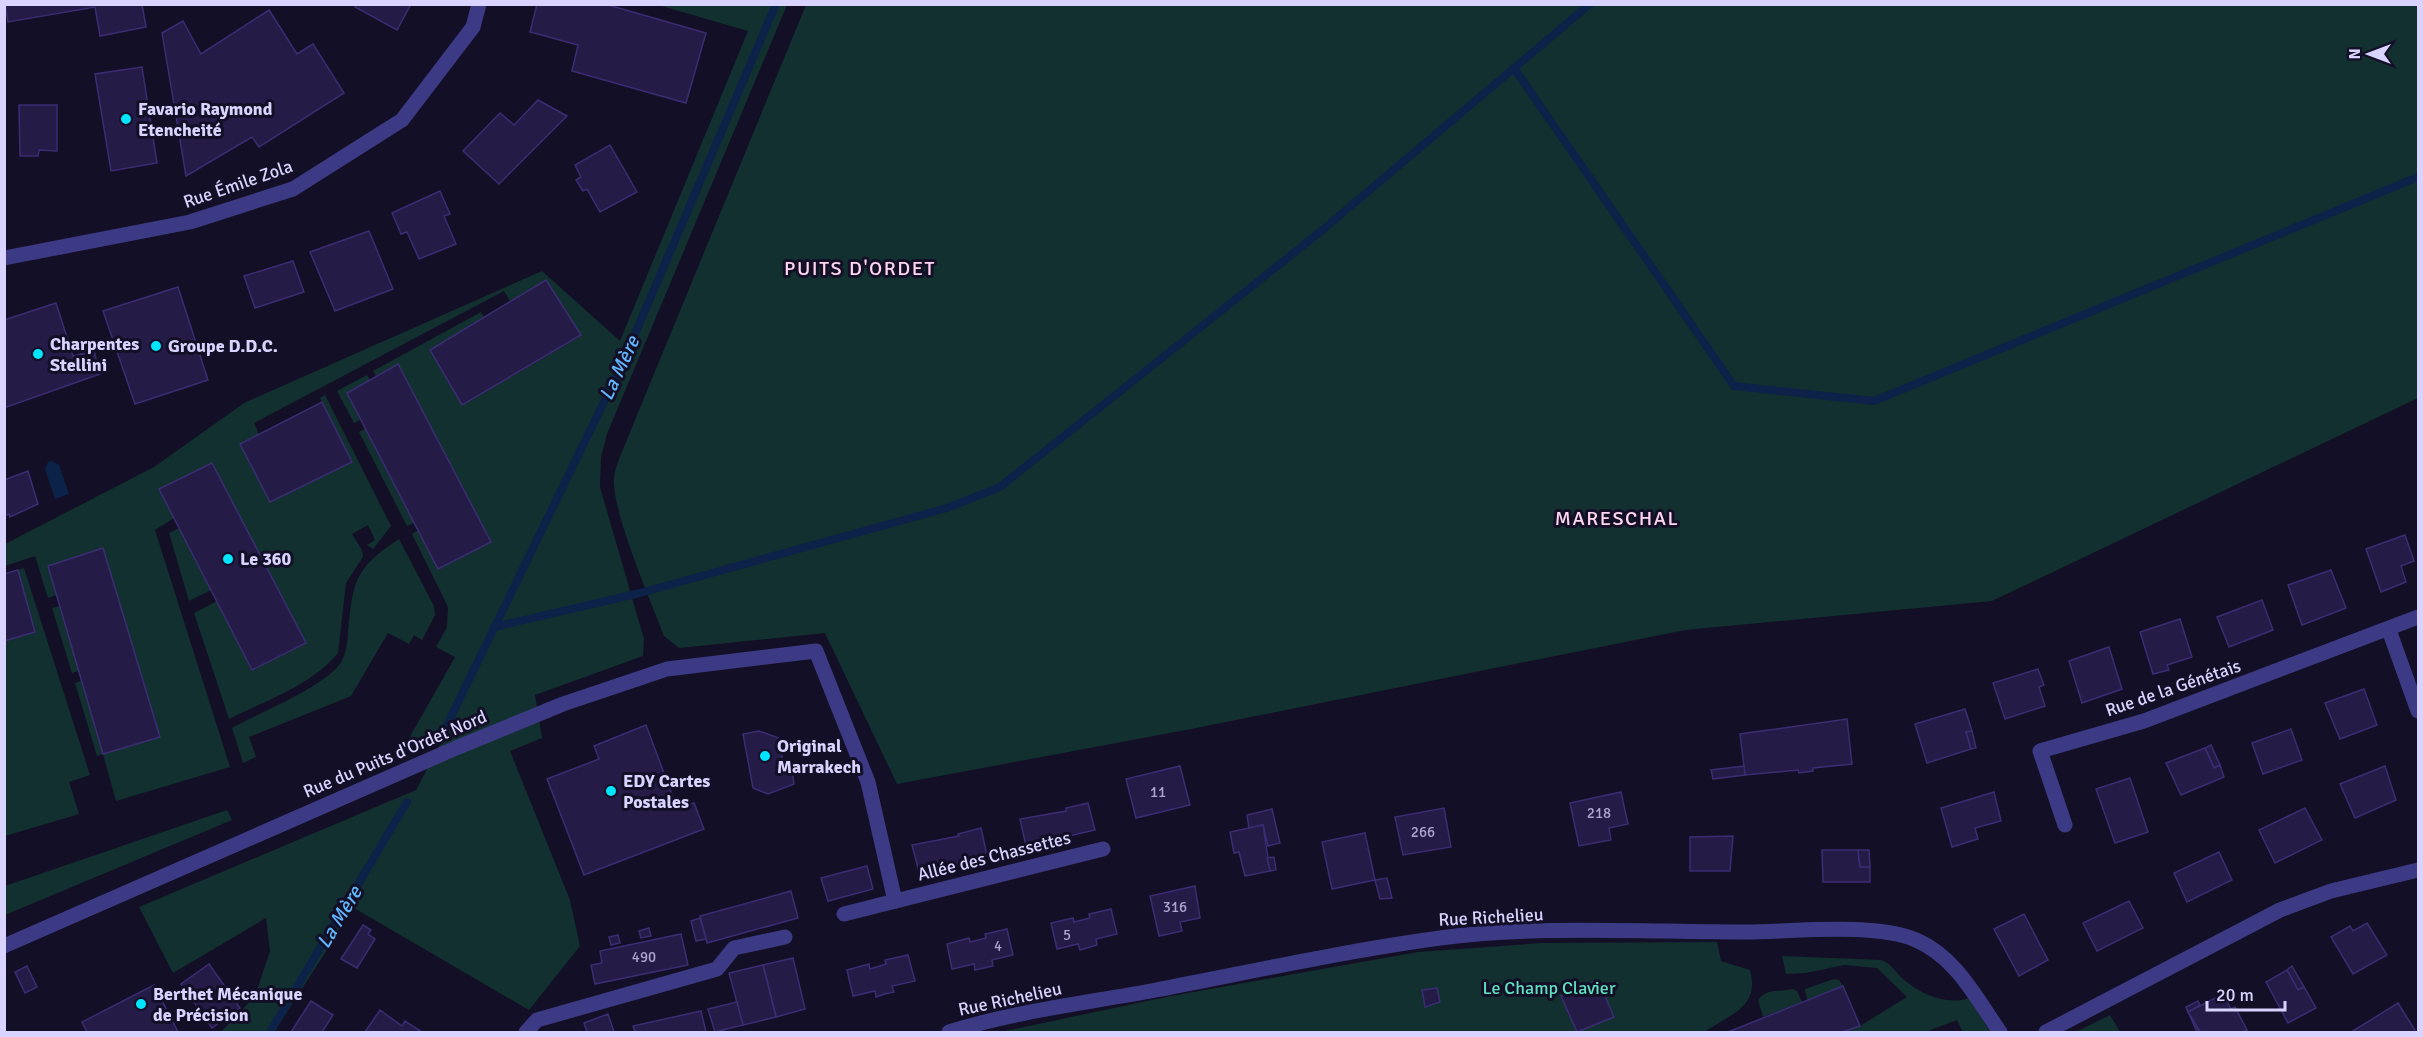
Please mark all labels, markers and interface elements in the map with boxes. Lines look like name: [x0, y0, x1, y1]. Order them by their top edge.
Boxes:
north arrow: [2339, 24, 2399, 84]
text: N: [2345, 48, 2365, 60]
place label: Favario Raymond Etencheité: [138, 98, 273, 141]
marker: Favario Raymond Etencheité: [119, 112, 133, 126]
street label: Rue Émile Zola: [180, 155, 296, 213]
district label: PUITS D'ORDET: [784, 256, 936, 281]
water label: La Mère: [594, 331, 646, 404]
place label: Charpentes Stellini: [50, 333, 139, 376]
place label: Groupe D.D.C.: [168, 335, 278, 357]
marker: Groupe D.D.C.: [149, 339, 163, 353]
marker: Charpentes Stellini: [31, 347, 45, 361]
district label: MARESCHAL: [1555, 506, 1679, 531]
place label: Le 360: [240, 548, 292, 570]
marker: Le 360: [221, 552, 235, 566]
street label: Rue de la Génétais: [2102, 654, 2244, 721]
street label: Rue du Puits d'Ordet Nord: [300, 705, 490, 803]
place label: Original Marrakech: [777, 735, 861, 778]
marker: Original Marrakech: [758, 749, 772, 763]
place label: EDY Cartes Postales: [623, 770, 710, 813]
house number: 11: [1150, 783, 1166, 801]
marker: EDY Cartes Postales: [604, 784, 618, 798]
house number: 218: [1587, 804, 1611, 822]
house number: 266: [1411, 823, 1435, 841]
street label: Allée des Chassettes: [915, 826, 1073, 886]
water label: La Mère: [311, 881, 368, 953]
house number: 316: [1163, 898, 1187, 916]
street label: Rue Richelieu: [1438, 903, 1544, 931]
house number: 5: [1063, 926, 1071, 944]
house number: 4: [994, 937, 1002, 955]
house number: 490: [632, 948, 656, 966]
scale bar: [2207, 974, 2285, 1012]
street label: Rue Richelieu: [956, 977, 1064, 1021]
park label: Le Champ Clavier: [1482, 977, 1616, 999]
place label: Berthet Mécanique de Précision: [153, 983, 302, 1026]
text: 20 m: [2216, 984, 2254, 1006]
marker: Berthet Mécanique de Précision: [134, 997, 148, 1011]

